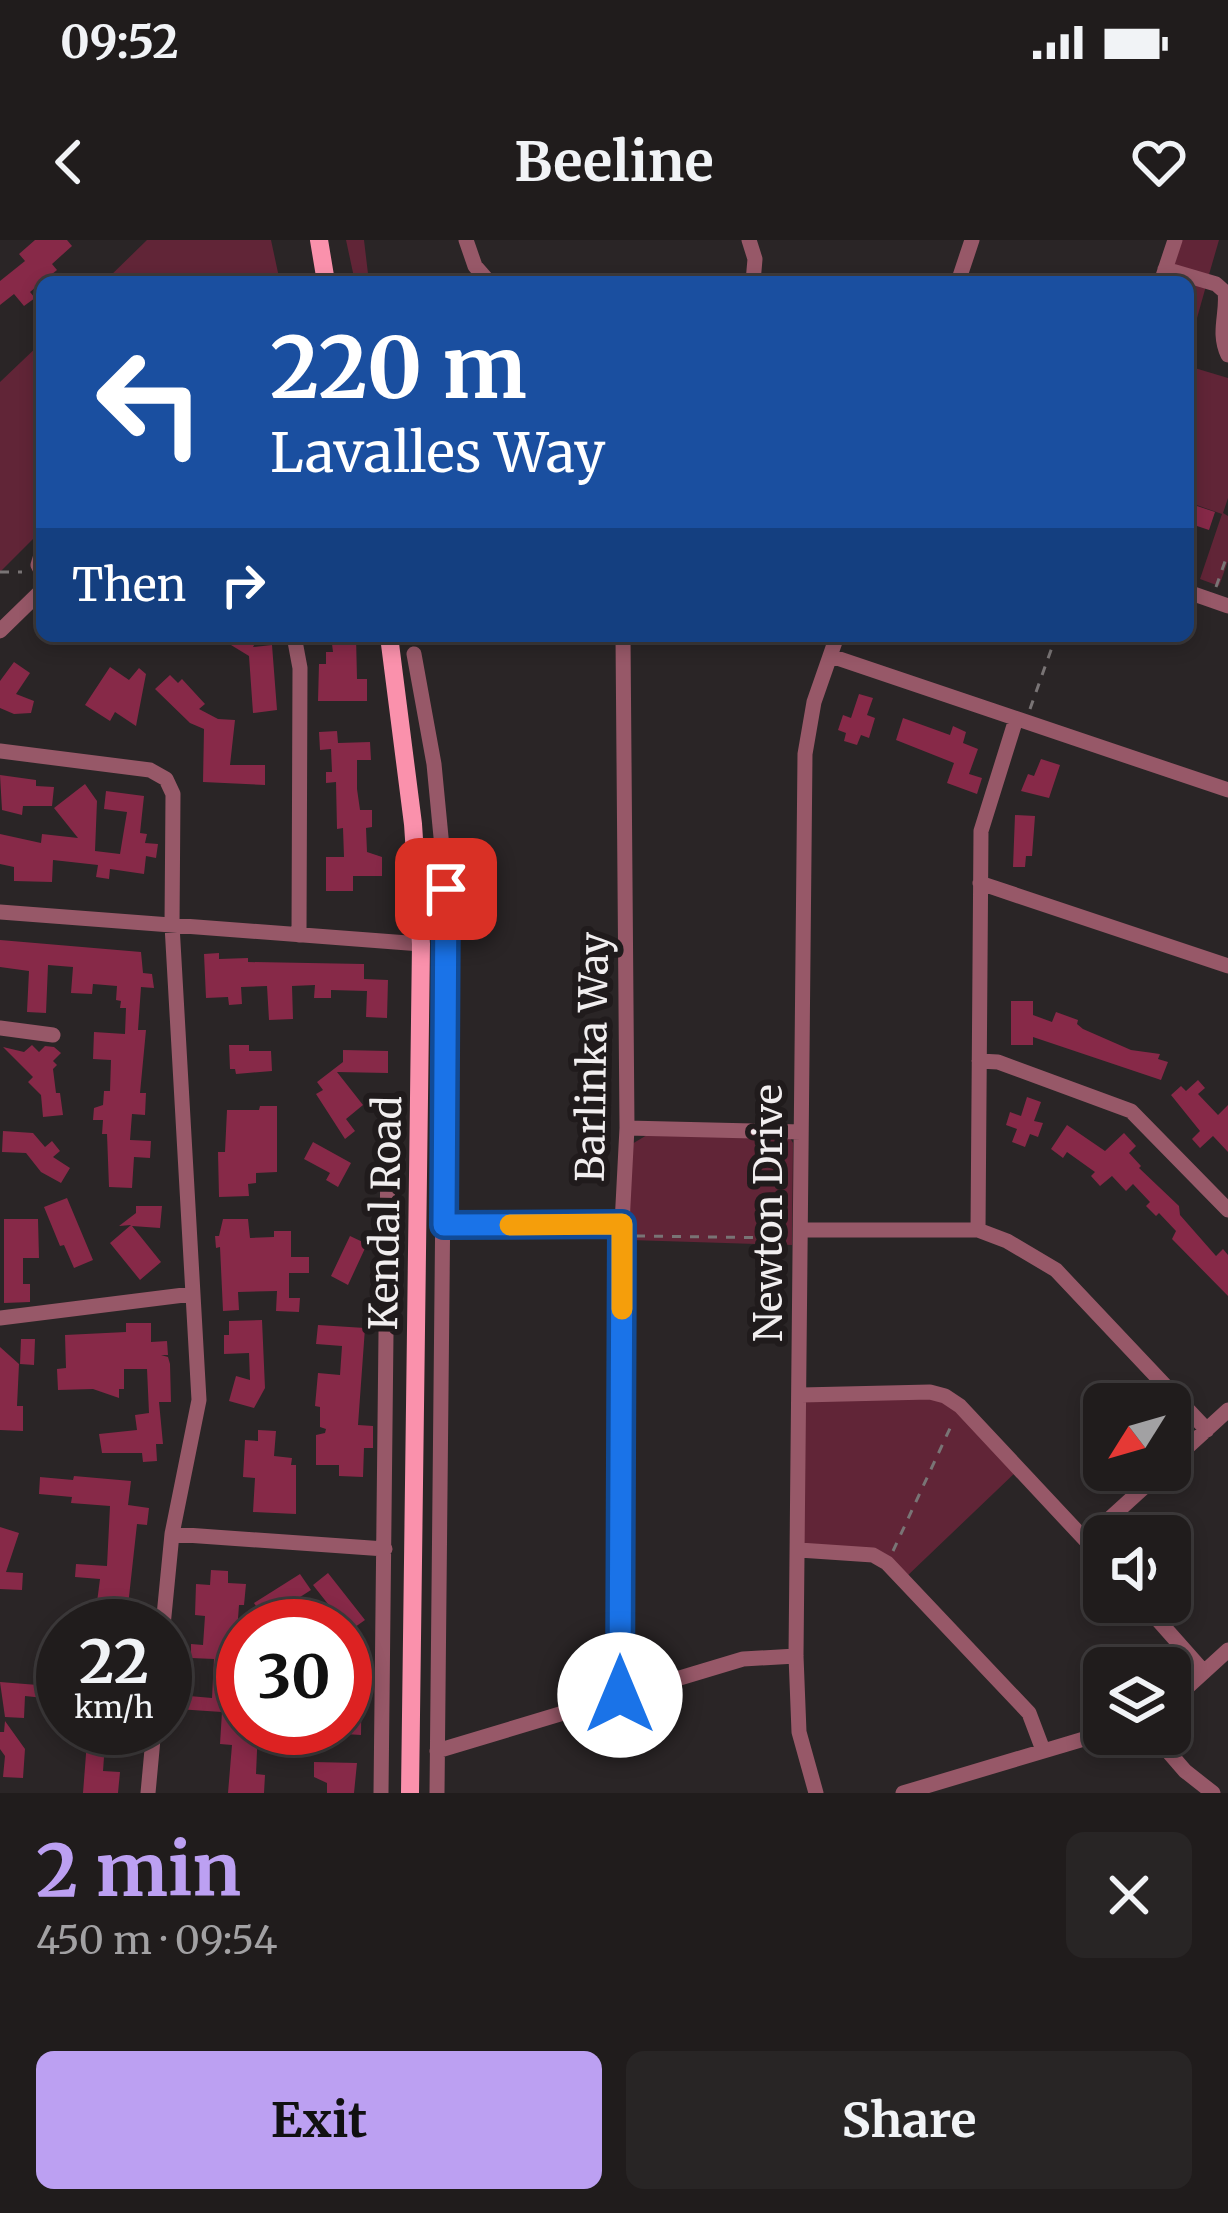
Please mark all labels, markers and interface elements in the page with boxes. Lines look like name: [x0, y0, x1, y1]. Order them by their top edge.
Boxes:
text: 09:52: [60, 14, 179, 70]
text: Beeline: [514, 128, 714, 196]
icon: back: [36, 129, 102, 195]
icon: heart: [1126, 129, 1192, 195]
text: 220 m: [270, 315, 527, 421]
icon: left: [72, 324, 228, 480]
text: Lavalles Way: [270, 419, 605, 487]
icon: right: [210, 552, 276, 618]
text: Then: [72, 557, 186, 613]
pin: [395, 838, 497, 940]
icon: arrive: [413, 856, 479, 922]
street label: Barlinka Way: [566, 931, 619, 1183]
street label: Newton Drive: [744, 1084, 793, 1342]
street label: Kendal Road: [359, 1095, 412, 1331]
north arrow: [1083, 1383, 1191, 1491]
map controls: [1083, 1383, 1191, 1755]
button: sound: [1083, 1515, 1191, 1623]
speed limit sign: 30: [216, 1599, 372, 1755]
text: 22: [79, 1624, 149, 1699]
position arrow: [557, 1632, 683, 1758]
button: layers: [1083, 1647, 1191, 1755]
text: km/h: [74, 1688, 154, 1726]
text: 2 min: [36, 1825, 241, 1916]
button: close: [1066, 1832, 1192, 1958]
text: 450 m · 09:54: [36, 1916, 277, 1965]
button: Exit: [36, 2051, 602, 2189]
button: Share: [626, 2051, 1192, 2189]

